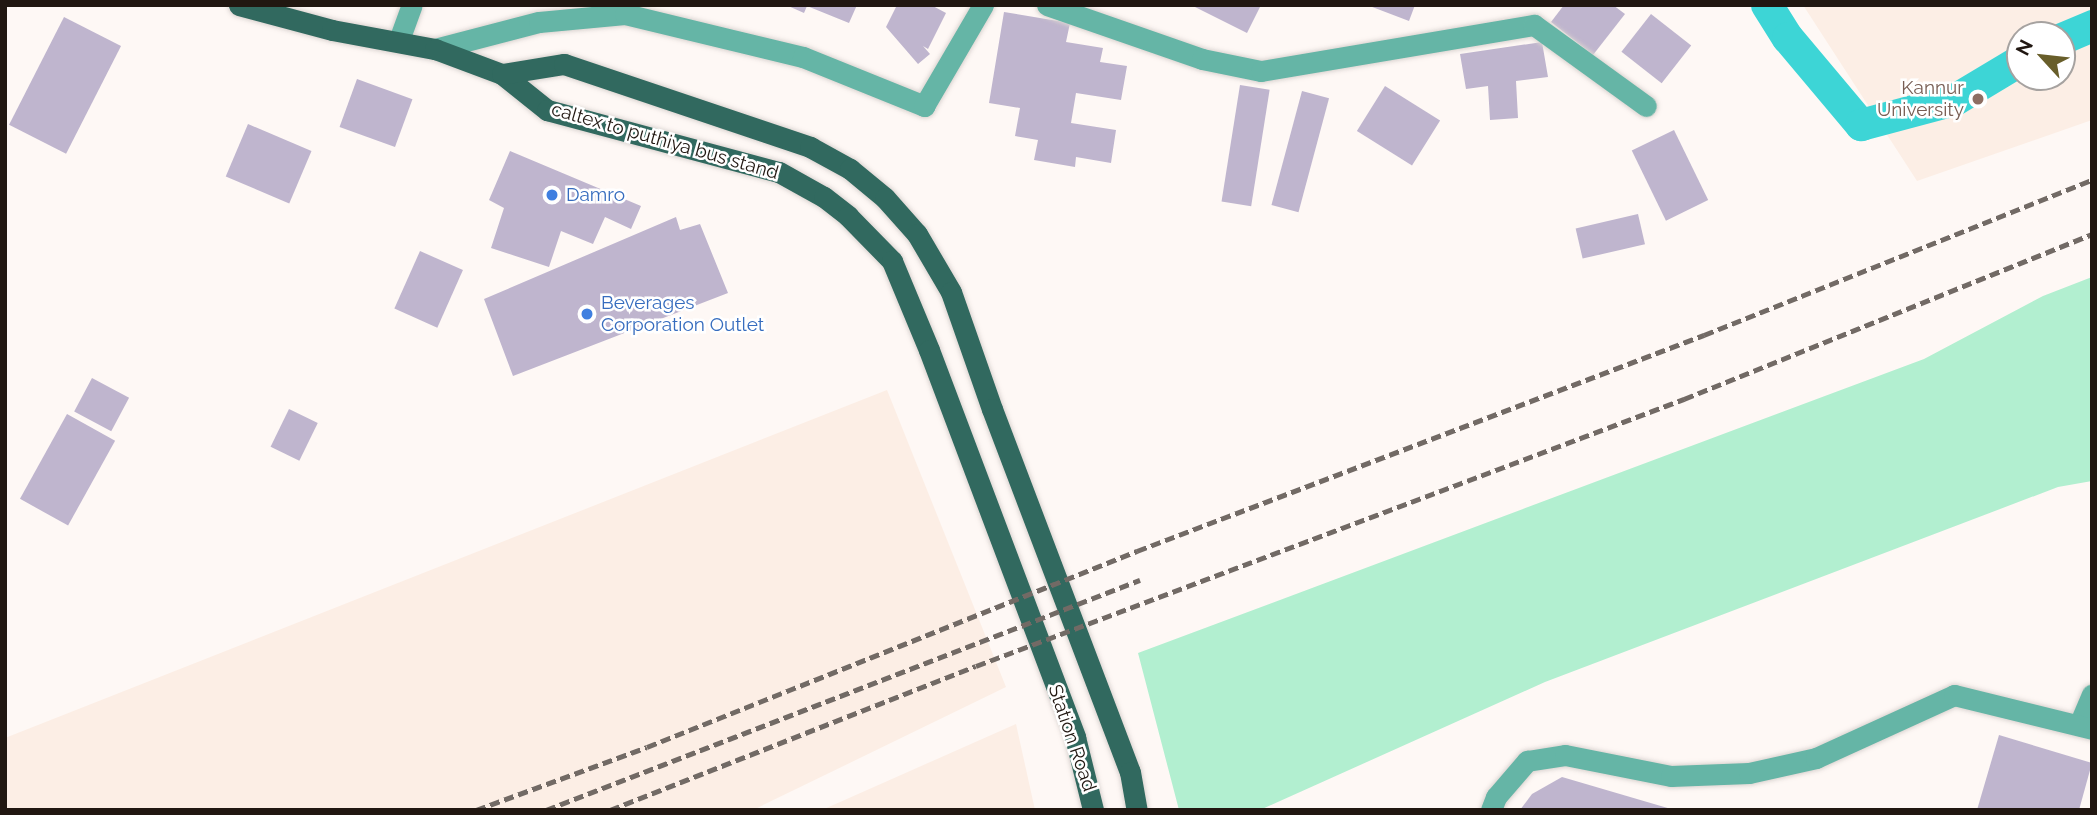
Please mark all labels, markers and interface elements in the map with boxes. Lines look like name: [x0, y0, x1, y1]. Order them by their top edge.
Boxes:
north arrow: [2006, 21, 2076, 91]
text: N: [2011, 36, 2037, 59]
place label: Kannur University: [1877, 77, 1964, 121]
marker: Kannur University: [1970, 91, 1986, 107]
street label: caltex to puthiya bus stand: [549, 98, 781, 184]
place label: Damro: [566, 184, 625, 206]
marker: Damro: [544, 187, 560, 203]
place label: Beverages Corporation Outlet: [601, 292, 764, 336]
marker: Beverages Corporation Outlet: [579, 306, 595, 322]
street label: Station Road: [1043, 682, 1101, 794]

